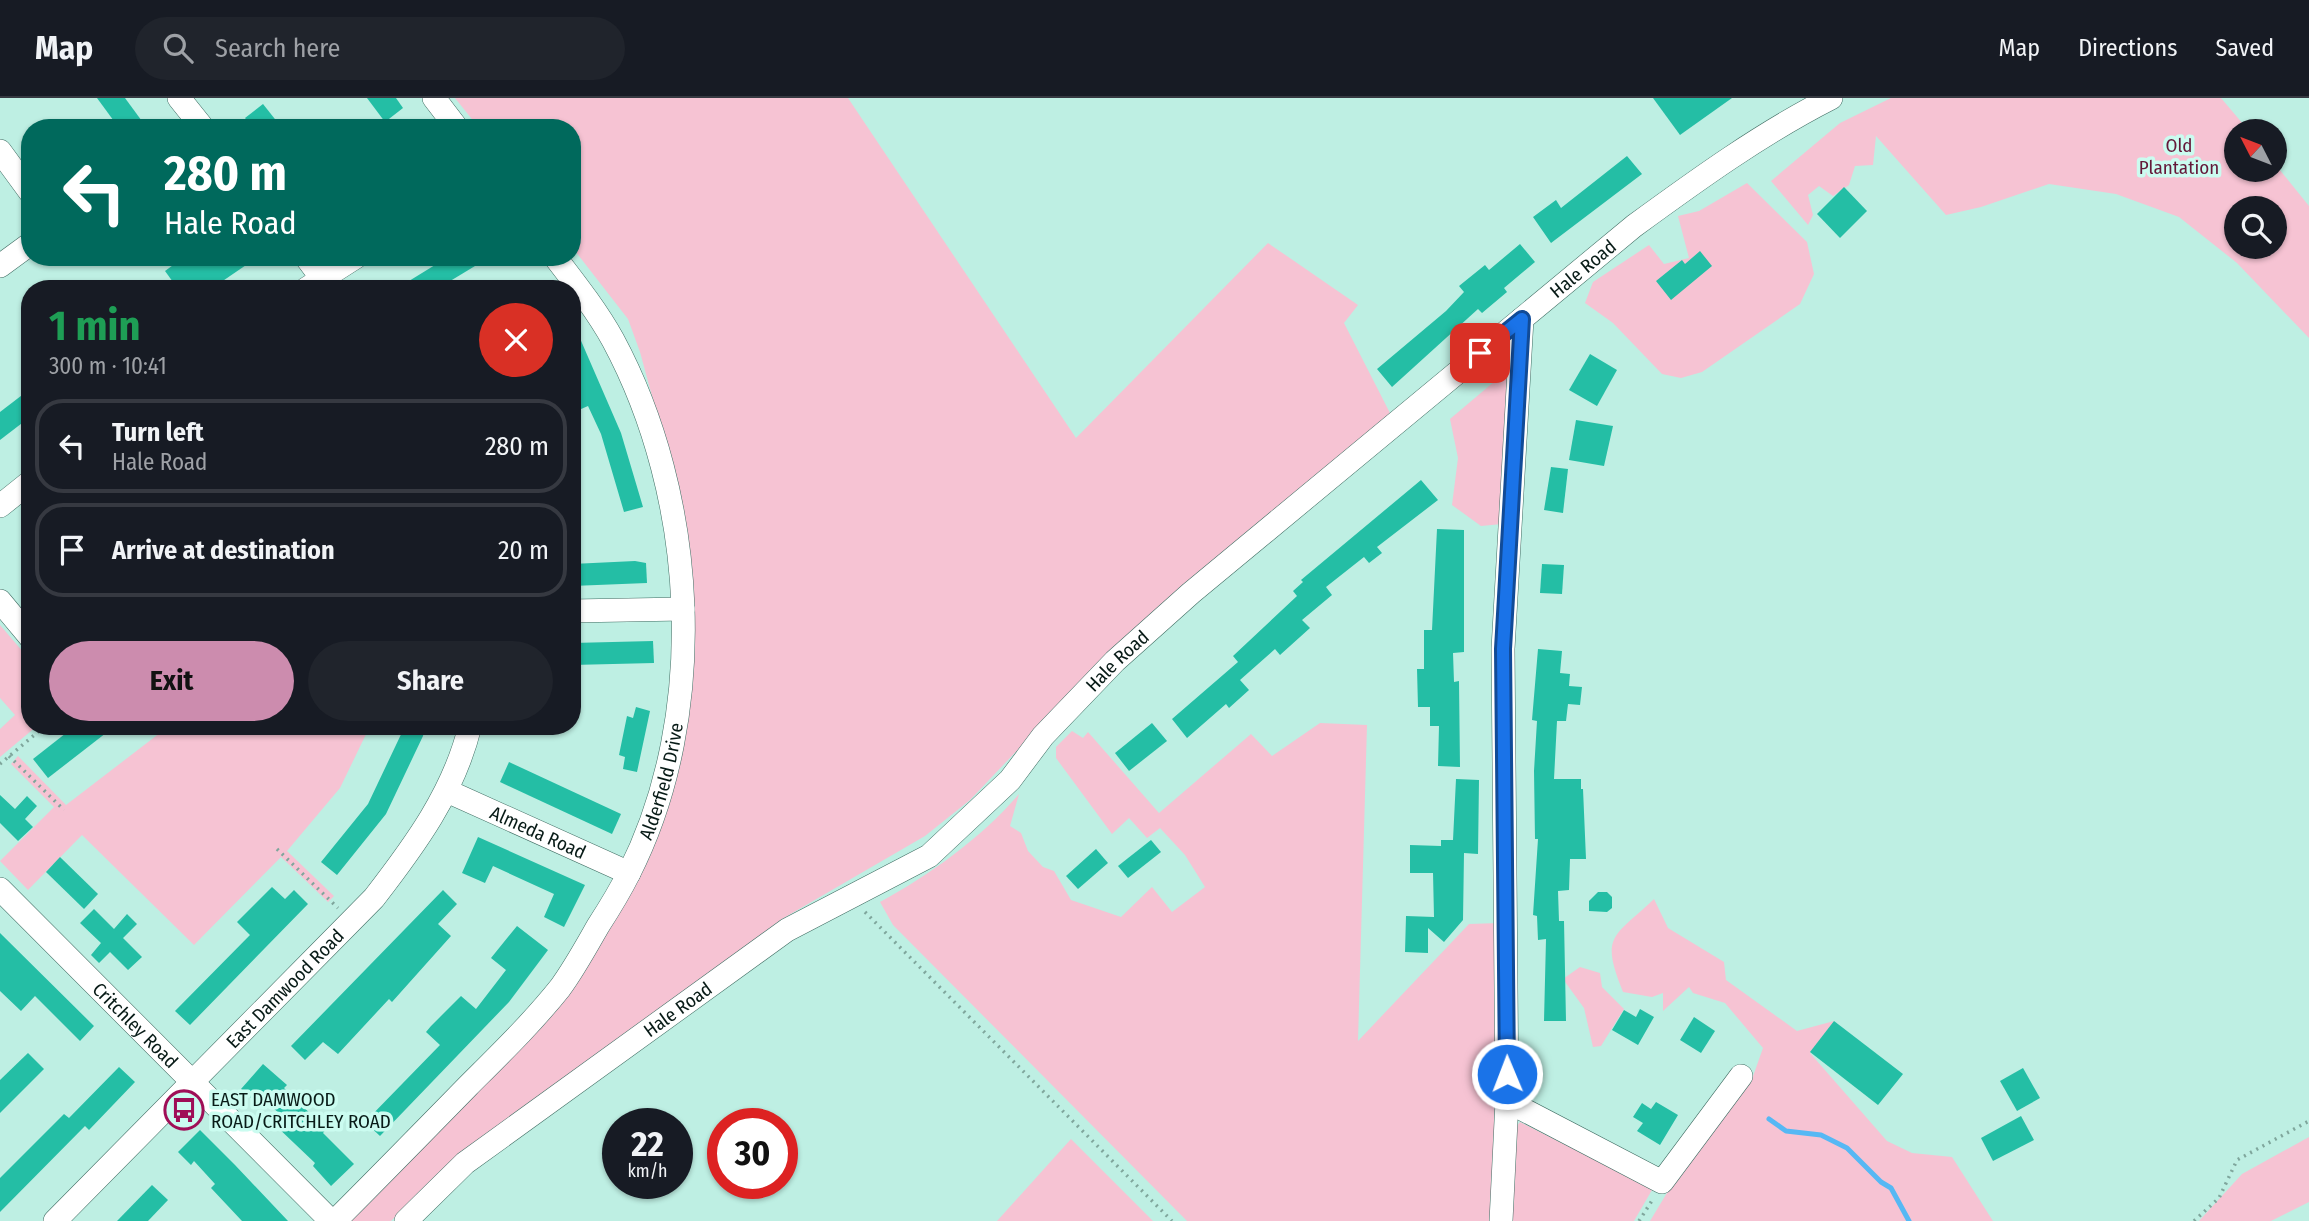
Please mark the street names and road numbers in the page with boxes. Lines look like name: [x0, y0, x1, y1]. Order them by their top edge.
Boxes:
street label: Hale Road: [1545, 235, 1621, 303]
street label: Hale Road: [1081, 625, 1154, 697]
street label: Alderfield Drive: [634, 721, 688, 843]
street label: Almeda Road: [487, 801, 589, 864]
street label: East Damwood Road: [221, 924, 349, 1053]
street label: Hale Road: [639, 977, 716, 1042]
street label: Critchley Road: [88, 978, 183, 1073]

